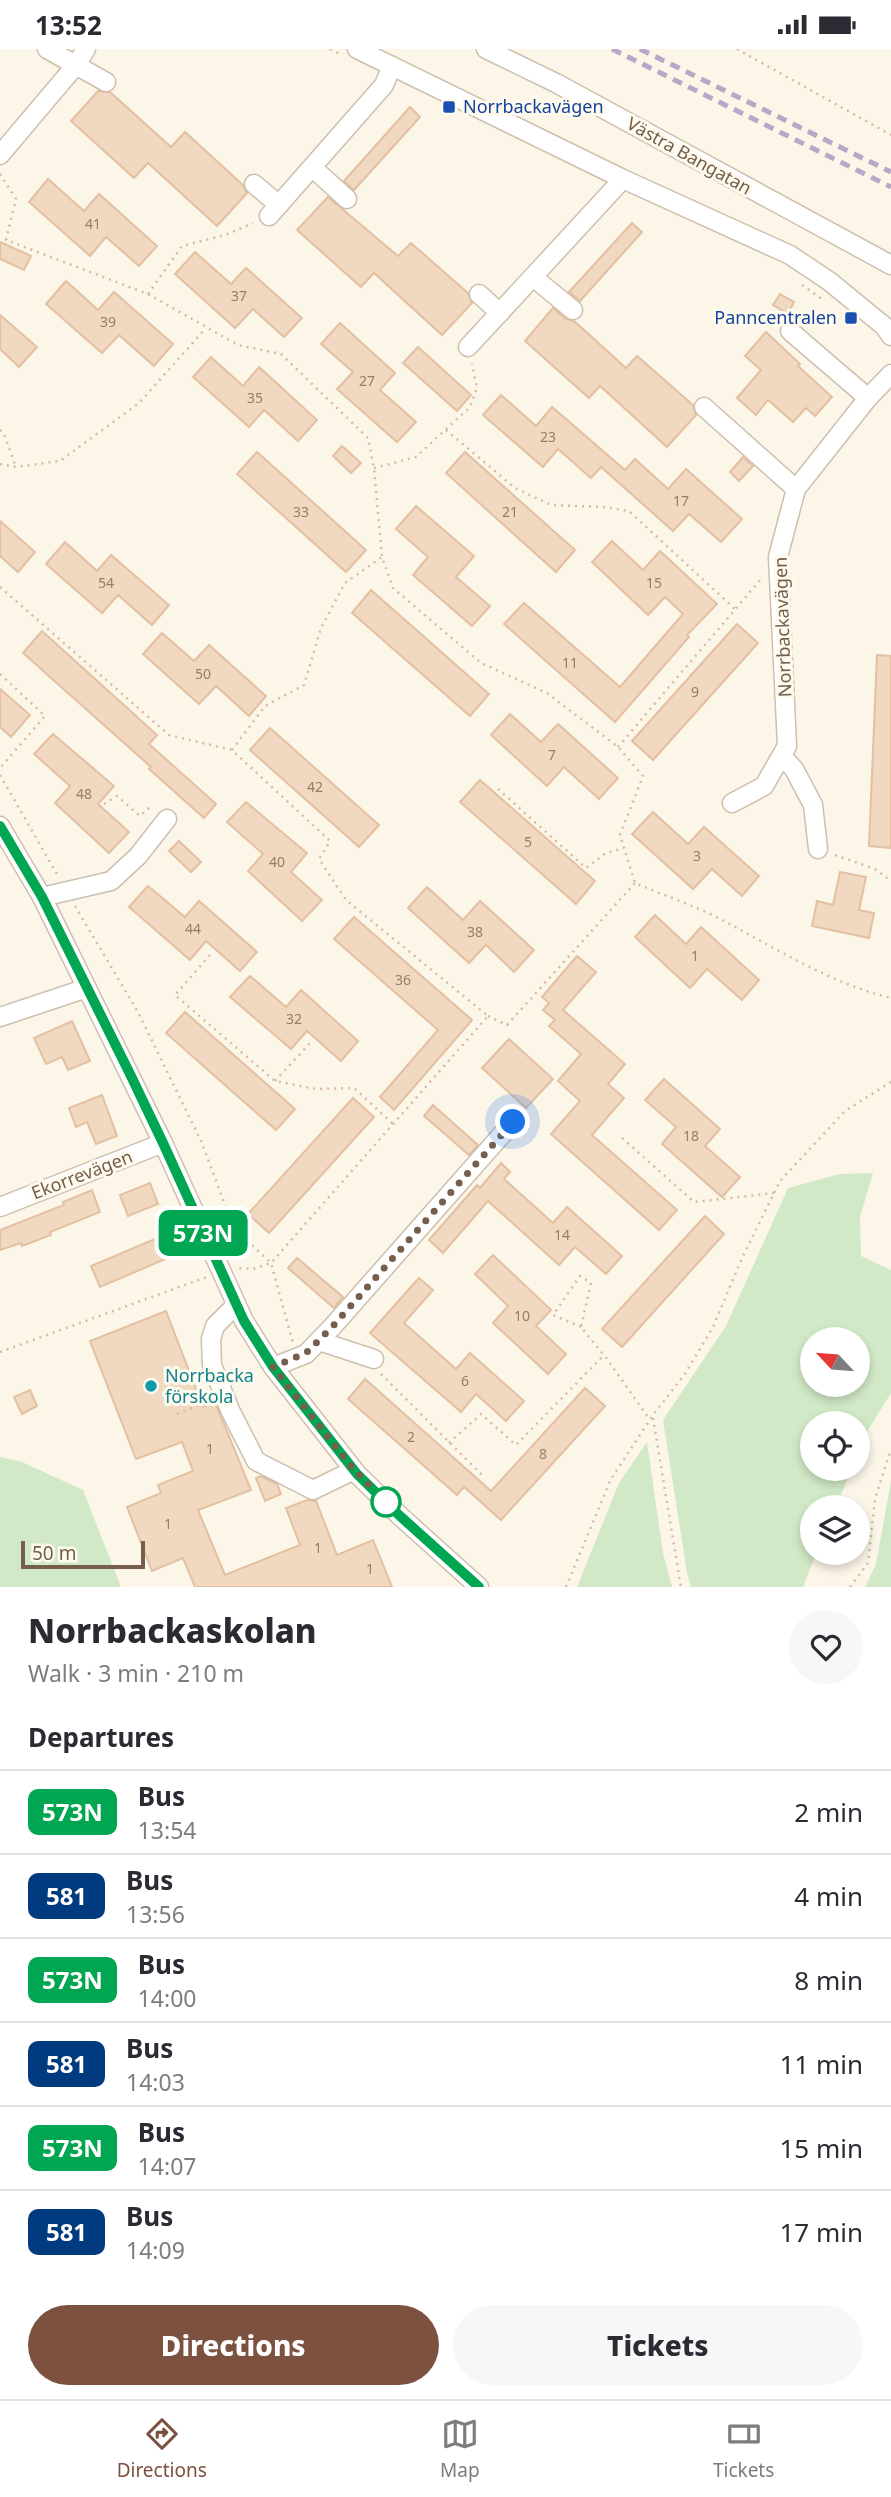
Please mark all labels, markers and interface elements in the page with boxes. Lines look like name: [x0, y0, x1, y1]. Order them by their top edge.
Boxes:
text: 13:52: [35, 7, 102, 43]
place label: Norrbackavägen: [463, 94, 604, 118]
marker: Norrbackavägen: [441, 99, 457, 115]
street label: Västra Bangatan: [623, 111, 756, 199]
house number: 41: [85, 214, 101, 233]
house number: 37: [231, 286, 247, 305]
place label: Panncentralen: [714, 305, 837, 329]
marker: Panncentralen: [843, 310, 859, 326]
house number: 39: [100, 312, 116, 331]
house number: 27: [359, 371, 375, 390]
house number: 35: [247, 388, 263, 407]
house number: 23: [540, 427, 556, 446]
house number: 17: [673, 491, 689, 510]
house number: 33: [293, 502, 309, 521]
house number: 21: [502, 502, 518, 521]
street label: Norrbackavägen: [768, 556, 796, 698]
house number: 54: [98, 573, 114, 592]
house number: 15: [646, 573, 662, 592]
house number: 11: [562, 653, 578, 672]
house number: 50: [195, 664, 211, 683]
house number: 9: [691, 682, 699, 701]
house number: 7: [548, 745, 556, 764]
house number: 42: [307, 777, 323, 796]
house number: 48: [76, 784, 92, 803]
house number: 5: [524, 832, 532, 851]
house number: 3: [693, 846, 701, 865]
house number: 40: [269, 852, 285, 871]
house number: 44: [185, 919, 201, 938]
house number: 38: [467, 922, 483, 941]
house number: 1: [691, 946, 699, 965]
house number: 36: [395, 970, 411, 989]
house number: 32: [286, 1009, 302, 1028]
your location: [495, 1104, 530, 1139]
house number: 18: [683, 1126, 699, 1145]
street label: Ekorrevägen: [28, 1144, 136, 1204]
line badge: 573N: [154, 1210, 252, 1256]
text: 573N: [173, 1216, 233, 1249]
house number: 14: [554, 1225, 570, 1244]
house number: 10: [514, 1306, 530, 1325]
north arrow: [800, 1327, 870, 1397]
map controls: [800, 1327, 870, 1565]
place label: Norrbacka förskola: [165, 1363, 254, 1408]
house number: 6: [461, 1371, 469, 1390]
marker: Norrbacka förskola: [143, 1378, 159, 1394]
button: locate: [800, 1411, 870, 1481]
house number: 2: [407, 1427, 415, 1446]
house number: 1: [206, 1439, 214, 1458]
house number: 8: [539, 1444, 547, 1463]
unlabelled marker: [371, 1487, 401, 1517]
button: layers: [800, 1495, 870, 1565]
house number: 1: [164, 1514, 172, 1533]
scale bar: [21, 1538, 145, 1570]
house number: 1: [314, 1538, 322, 1557]
text: 50 m: [32, 1540, 76, 1566]
house number: 1: [366, 1559, 374, 1578]
text: Norrbackaskolan: [28, 1608, 317, 1653]
button: heart: [789, 1610, 863, 1684]
text: Walk · 3 min · 210 m: [28, 1657, 244, 1689]
text: Departures: [28, 1719, 174, 1755]
text: Bus: [138, 1778, 185, 1814]
text: 2 min: [794, 1794, 863, 1830]
text: 573N: [42, 1795, 103, 1828]
text: 13:54: [138, 1814, 197, 1846]
text: Bus: [126, 1862, 173, 1898]
text: 4 min: [794, 1878, 863, 1914]
text: 581: [46, 1879, 87, 1912]
text: 13:56: [126, 1898, 185, 1930]
text: Bus: [138, 1946, 185, 1982]
text: 8 min: [794, 1962, 863, 1998]
text: 573N: [42, 1963, 103, 1996]
text: 14:00: [138, 1982, 197, 2014]
text: Bus: [126, 2030, 173, 2066]
text: 11 min: [779, 2046, 863, 2082]
text: 581: [46, 2047, 87, 2080]
text: 14:03: [126, 2066, 185, 2098]
text: Bus: [138, 2114, 185, 2150]
text: 15 min: [779, 2130, 863, 2166]
text: 573N: [42, 2131, 103, 2164]
text: 14:07: [138, 2150, 197, 2182]
text: Bus: [126, 2198, 173, 2234]
text: 17 min: [779, 2214, 863, 2250]
text: 581: [46, 2215, 87, 2248]
text: 14:09: [126, 2234, 185, 2266]
button: Directions: [28, 2305, 439, 2385]
button: Tickets: [453, 2305, 863, 2385]
tab: Directions: [117, 2415, 207, 2483]
tab: Map: [440, 2415, 480, 2483]
tab: Tickets: [713, 2415, 774, 2483]

